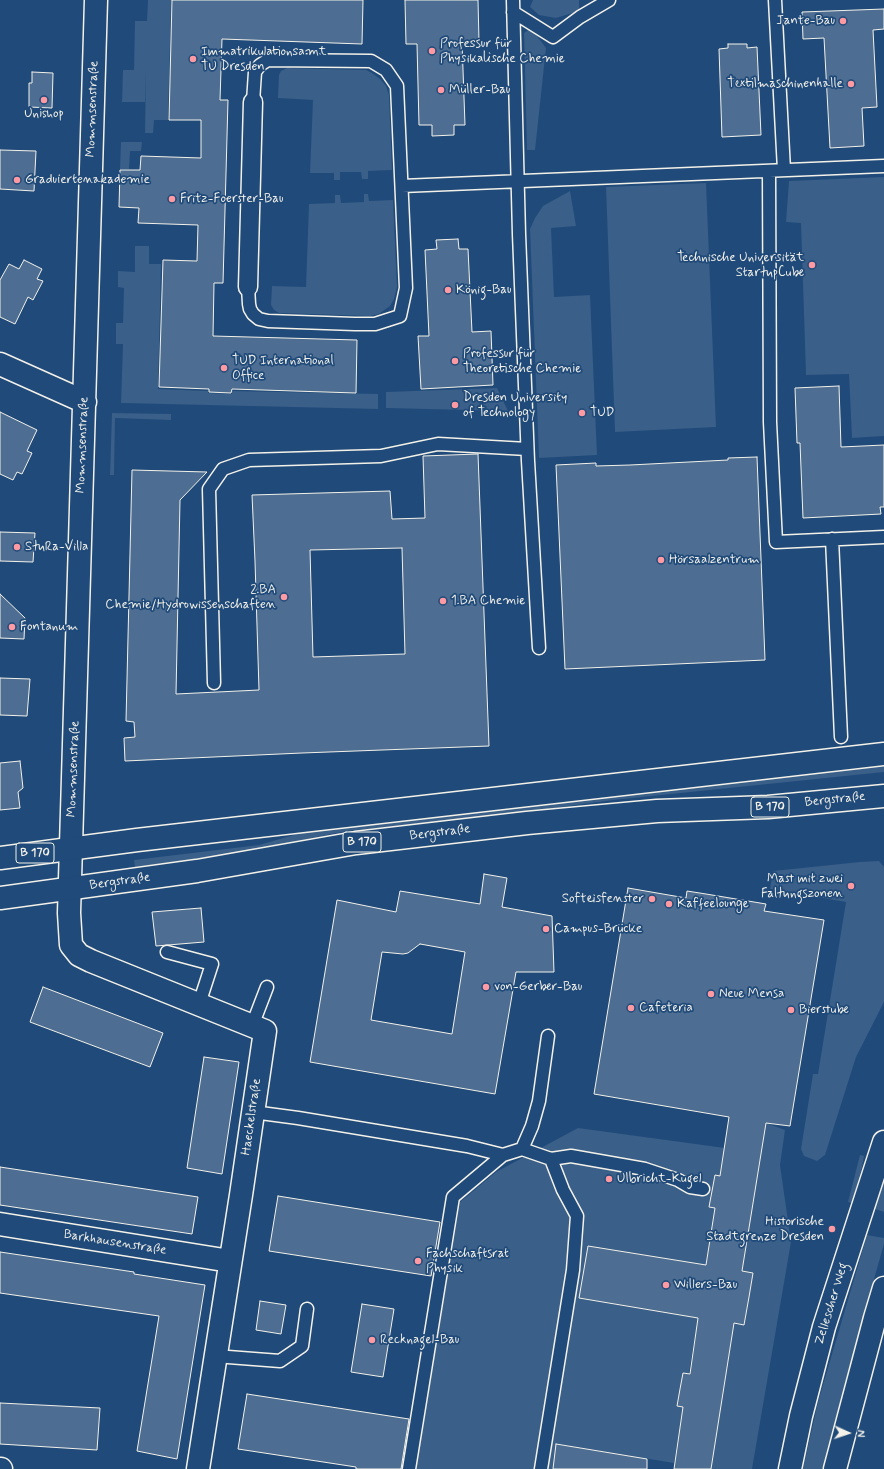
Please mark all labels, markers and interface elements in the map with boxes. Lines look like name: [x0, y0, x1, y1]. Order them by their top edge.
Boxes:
place label: Jante-Bau: [776, 13, 835, 29]
marker: Jante-Bau: [838, 16, 848, 26]
place label: Professur für Physikalische Chemie: [440, 36, 565, 67]
place label: Immatrikulationsamt TU Dresden: [201, 44, 326, 75]
marker: Professur für Physikalische Chemie: [427, 46, 437, 56]
marker: Immatrikulationsamt TU Dresden: [188, 54, 198, 64]
street label: Mommsenstraße: [84, 60, 102, 158]
place label: Textilmaschinenhalle: [727, 76, 843, 92]
marker: Textilmaschinenhalle: [846, 79, 856, 89]
place label: Müller-Bau: [449, 82, 510, 98]
marker: Müller-Bau: [436, 85, 446, 95]
marker: Unishop: [39, 95, 49, 105]
place label: Unishop: [24, 106, 64, 122]
place label: Graduiertenakademie: [25, 172, 150, 188]
marker: Graduiertenakademie: [12, 175, 22, 185]
place label: Fritz-Foerster-Bau: [180, 191, 283, 207]
marker: Fritz-Foerster-Bau: [167, 194, 177, 204]
place label: Technische Universität StartupCube: [677, 250, 804, 281]
marker: Technische Universität StartupCube: [807, 260, 817, 270]
place label: König-Bau: [456, 282, 512, 298]
marker: König-Bau: [443, 285, 453, 295]
place label: Professur für Theoretische Chemie: [463, 346, 581, 377]
place label: TUD International Office: [232, 353, 334, 384]
marker: Professur für Theoretische Chemie: [450, 356, 460, 366]
marker: TUD International Office: [219, 363, 229, 373]
place label: Dresden University of Technology: [463, 390, 567, 421]
street label: Mommsenstraße: [74, 396, 92, 494]
marker: Dresden University of Technology: [450, 400, 460, 410]
place label: TUD: [590, 405, 614, 421]
marker: TUD: [577, 408, 587, 418]
place label: StuRa-Villa: [25, 539, 88, 555]
marker: StuRa-Villa: [12, 542, 22, 552]
place label: Hörsaalzentrum: [669, 552, 760, 568]
marker: Hörsaalzentrum: [656, 555, 666, 565]
place label: 2.BA Chemie/Hydrowissenschaften: [105, 582, 276, 613]
marker: 2.BA Chemie/Hydrowissenschaften: [279, 592, 289, 602]
place label: 1.BA Chemie: [451, 593, 525, 609]
marker: 1.BA Chemie: [438, 596, 448, 606]
place label: Fontanum: [20, 619, 78, 635]
marker: Fontanum: [7, 622, 17, 632]
street label: Mommsenstraße: [65, 720, 83, 818]
street label: Bergstraße: [804, 789, 866, 811]
road number: B 170: [751, 797, 789, 817]
street label: Bergstraße: [409, 822, 471, 844]
road number: B 170: [343, 832, 381, 852]
road number: B 170: [16, 843, 54, 863]
street label: Bergstraße: [89, 870, 151, 894]
place label: Mast mit zwei Faltungszonen: [761, 871, 843, 902]
marker: Mast mit zwei Faltungszonen: [846, 881, 856, 891]
place label: Softeisfenster: [562, 891, 644, 907]
marker: Softeisfenster: [647, 894, 657, 904]
place label: Kaffeelounge: [677, 896, 749, 912]
marker: Kaffeelounge: [664, 899, 674, 909]
place label: Campus-Brücke: [554, 921, 642, 937]
marker: Campus-Brücke: [541, 924, 551, 934]
place label: von-Gerber-Bau: [494, 979, 582, 995]
marker: von-Gerber-Bau: [481, 982, 491, 992]
place label: Neue Mensa: [719, 986, 784, 1002]
marker: Neue Mensa: [706, 989, 716, 999]
place label: Cafeteria: [639, 1000, 693, 1016]
place label: Bierstube: [799, 1002, 849, 1018]
marker: Cafeteria: [626, 1003, 636, 1013]
marker: Bierstube: [786, 1005, 796, 1015]
street label: Haeckelstraße: [239, 1078, 265, 1156]
place label: Ulbricht-Kugel: [617, 1171, 701, 1187]
marker: Ulbricht-Kugel: [604, 1174, 614, 1184]
place label: Historische Stadtgrenze Dresden: [706, 1214, 824, 1245]
marker: Historische Stadtgrenze Dresden: [827, 1224, 837, 1234]
street label: Barkhausenstraße: [62, 1227, 168, 1259]
place label: Fachschaftsrat Physik: [426, 1246, 509, 1277]
marker: Fachschaftsrat Physik: [413, 1256, 423, 1266]
street label: Zellescher Weg: [812, 1261, 852, 1347]
place label: Willers-Bau: [674, 1277, 737, 1293]
marker: Willers-Bau: [661, 1280, 671, 1290]
place label: Recknagel-Bau: [380, 1332, 459, 1348]
marker: Recknagel-Bau: [367, 1335, 377, 1345]
north arrow: [828, 1413, 868, 1453]
text: N: [853, 1430, 867, 1438]

